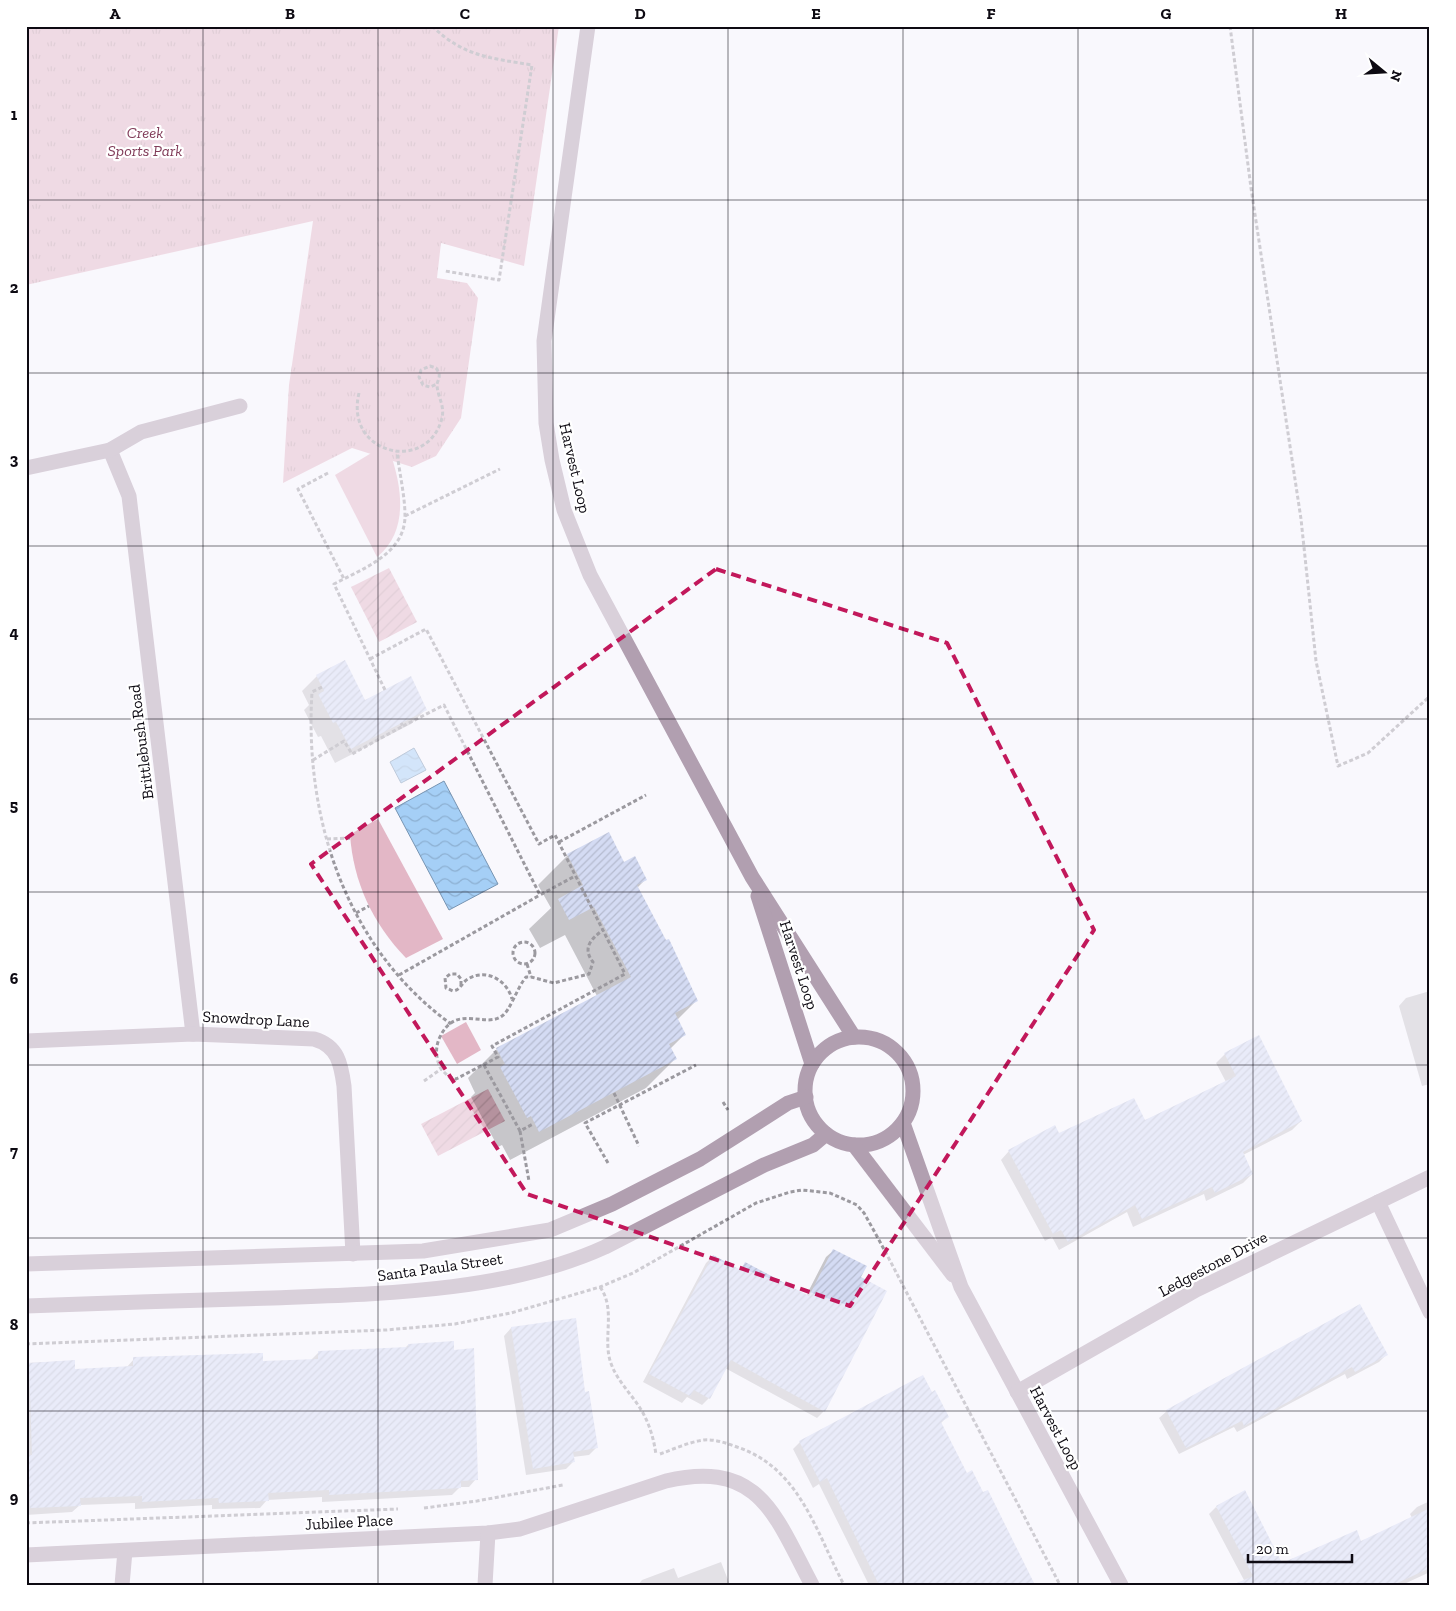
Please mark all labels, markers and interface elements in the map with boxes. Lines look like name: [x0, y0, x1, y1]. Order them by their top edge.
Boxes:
text: A: [110, 4, 121, 23]
text: B: [285, 4, 295, 23]
text: C: [460, 4, 470, 23]
text: D: [634, 4, 646, 23]
text: E: [811, 4, 821, 23]
text: F: [986, 4, 996, 23]
text: G: [1161, 4, 1172, 23]
text: H: [1335, 4, 1347, 23]
north arrow: [1358, 48, 1408, 98]
text: N: [1386, 68, 1406, 84]
text: 1: [11, 105, 18, 124]
park label: Creek Sports Park: [108, 123, 183, 160]
text: 2: [10, 278, 19, 297]
street label: Harvest Loop: [555, 421, 595, 515]
text: 3: [10, 450, 19, 469]
text: 4: [9, 623, 19, 642]
street label: Brittlebush Road: [124, 683, 157, 801]
text: 5: [10, 796, 18, 815]
street label: Harvest Loop: [776, 918, 822, 1012]
text: 6: [10, 969, 19, 988]
street label: Snowdrop Lane: [202, 1007, 310, 1031]
text: 7: [10, 1142, 18, 1161]
street label: Ledgestone Drive: [1155, 1227, 1271, 1301]
street label: Santa Paula Street: [376, 1249, 504, 1285]
text: 8: [10, 1315, 19, 1334]
street label: Harvest Loop: [1026, 1383, 1086, 1473]
text: 9: [10, 1488, 19, 1507]
street label: Jubilee Place: [305, 1510, 393, 1534]
scale bar: [1248, 1531, 1352, 1563]
text: 20 m: [1256, 1540, 1289, 1558]

